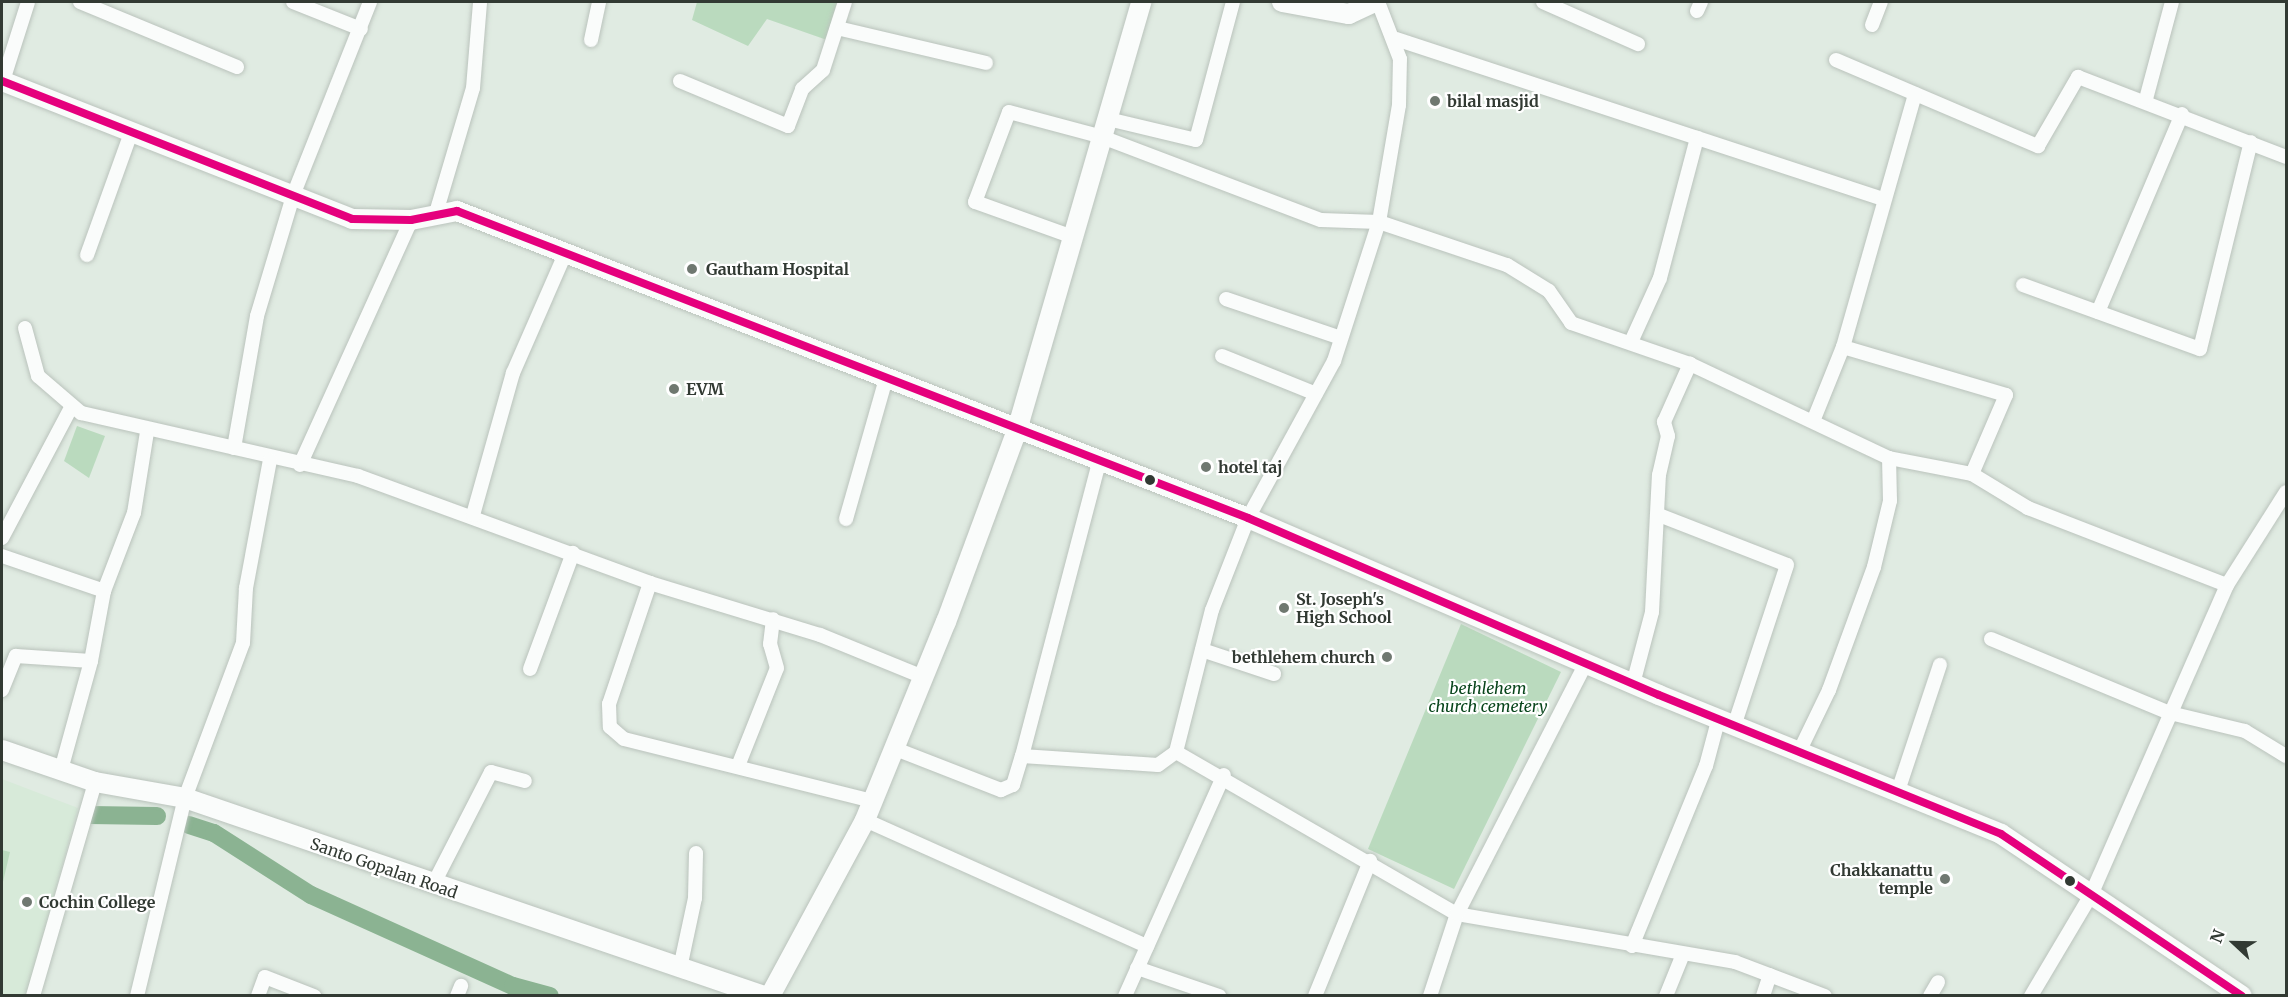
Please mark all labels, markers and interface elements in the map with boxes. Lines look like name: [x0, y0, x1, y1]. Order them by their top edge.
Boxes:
place label: bilal masjid: [1447, 91, 1539, 111]
marker: bilal masjid: [1428, 94, 1442, 108]
place label: Gautham Hospital: [706, 259, 849, 279]
marker: Gautham Hospital: [683, 260, 701, 278]
place label: EVM: [686, 379, 724, 399]
marker: EVM: [667, 382, 681, 396]
place label: hotel taj: [1218, 457, 1282, 477]
marker: hotel taj: [1199, 460, 1213, 474]
unlabelled marker: [1144, 474, 1156, 486]
place label: St. Joseph's High School: [1296, 589, 1392, 627]
marker: St. Joseph's High School: [1277, 601, 1291, 615]
place label: bethlehem church: [1232, 647, 1375, 667]
marker: bethlehem church: [1380, 650, 1394, 664]
park label: bethlehem church cemetery: [1428, 678, 1548, 716]
street label: Santo Gopalan Road: [308, 834, 460, 902]
place label: Chakkanattu temple: [1830, 860, 1933, 898]
marker: Chakkanattu temple: [1938, 872, 1952, 886]
unlabelled marker: [2064, 875, 2076, 887]
place label: Cochin College: [39, 892, 155, 912]
marker: Cochin College: [20, 895, 34, 909]
north arrow: [2204, 913, 2264, 973]
text: N: [2206, 927, 2229, 946]

